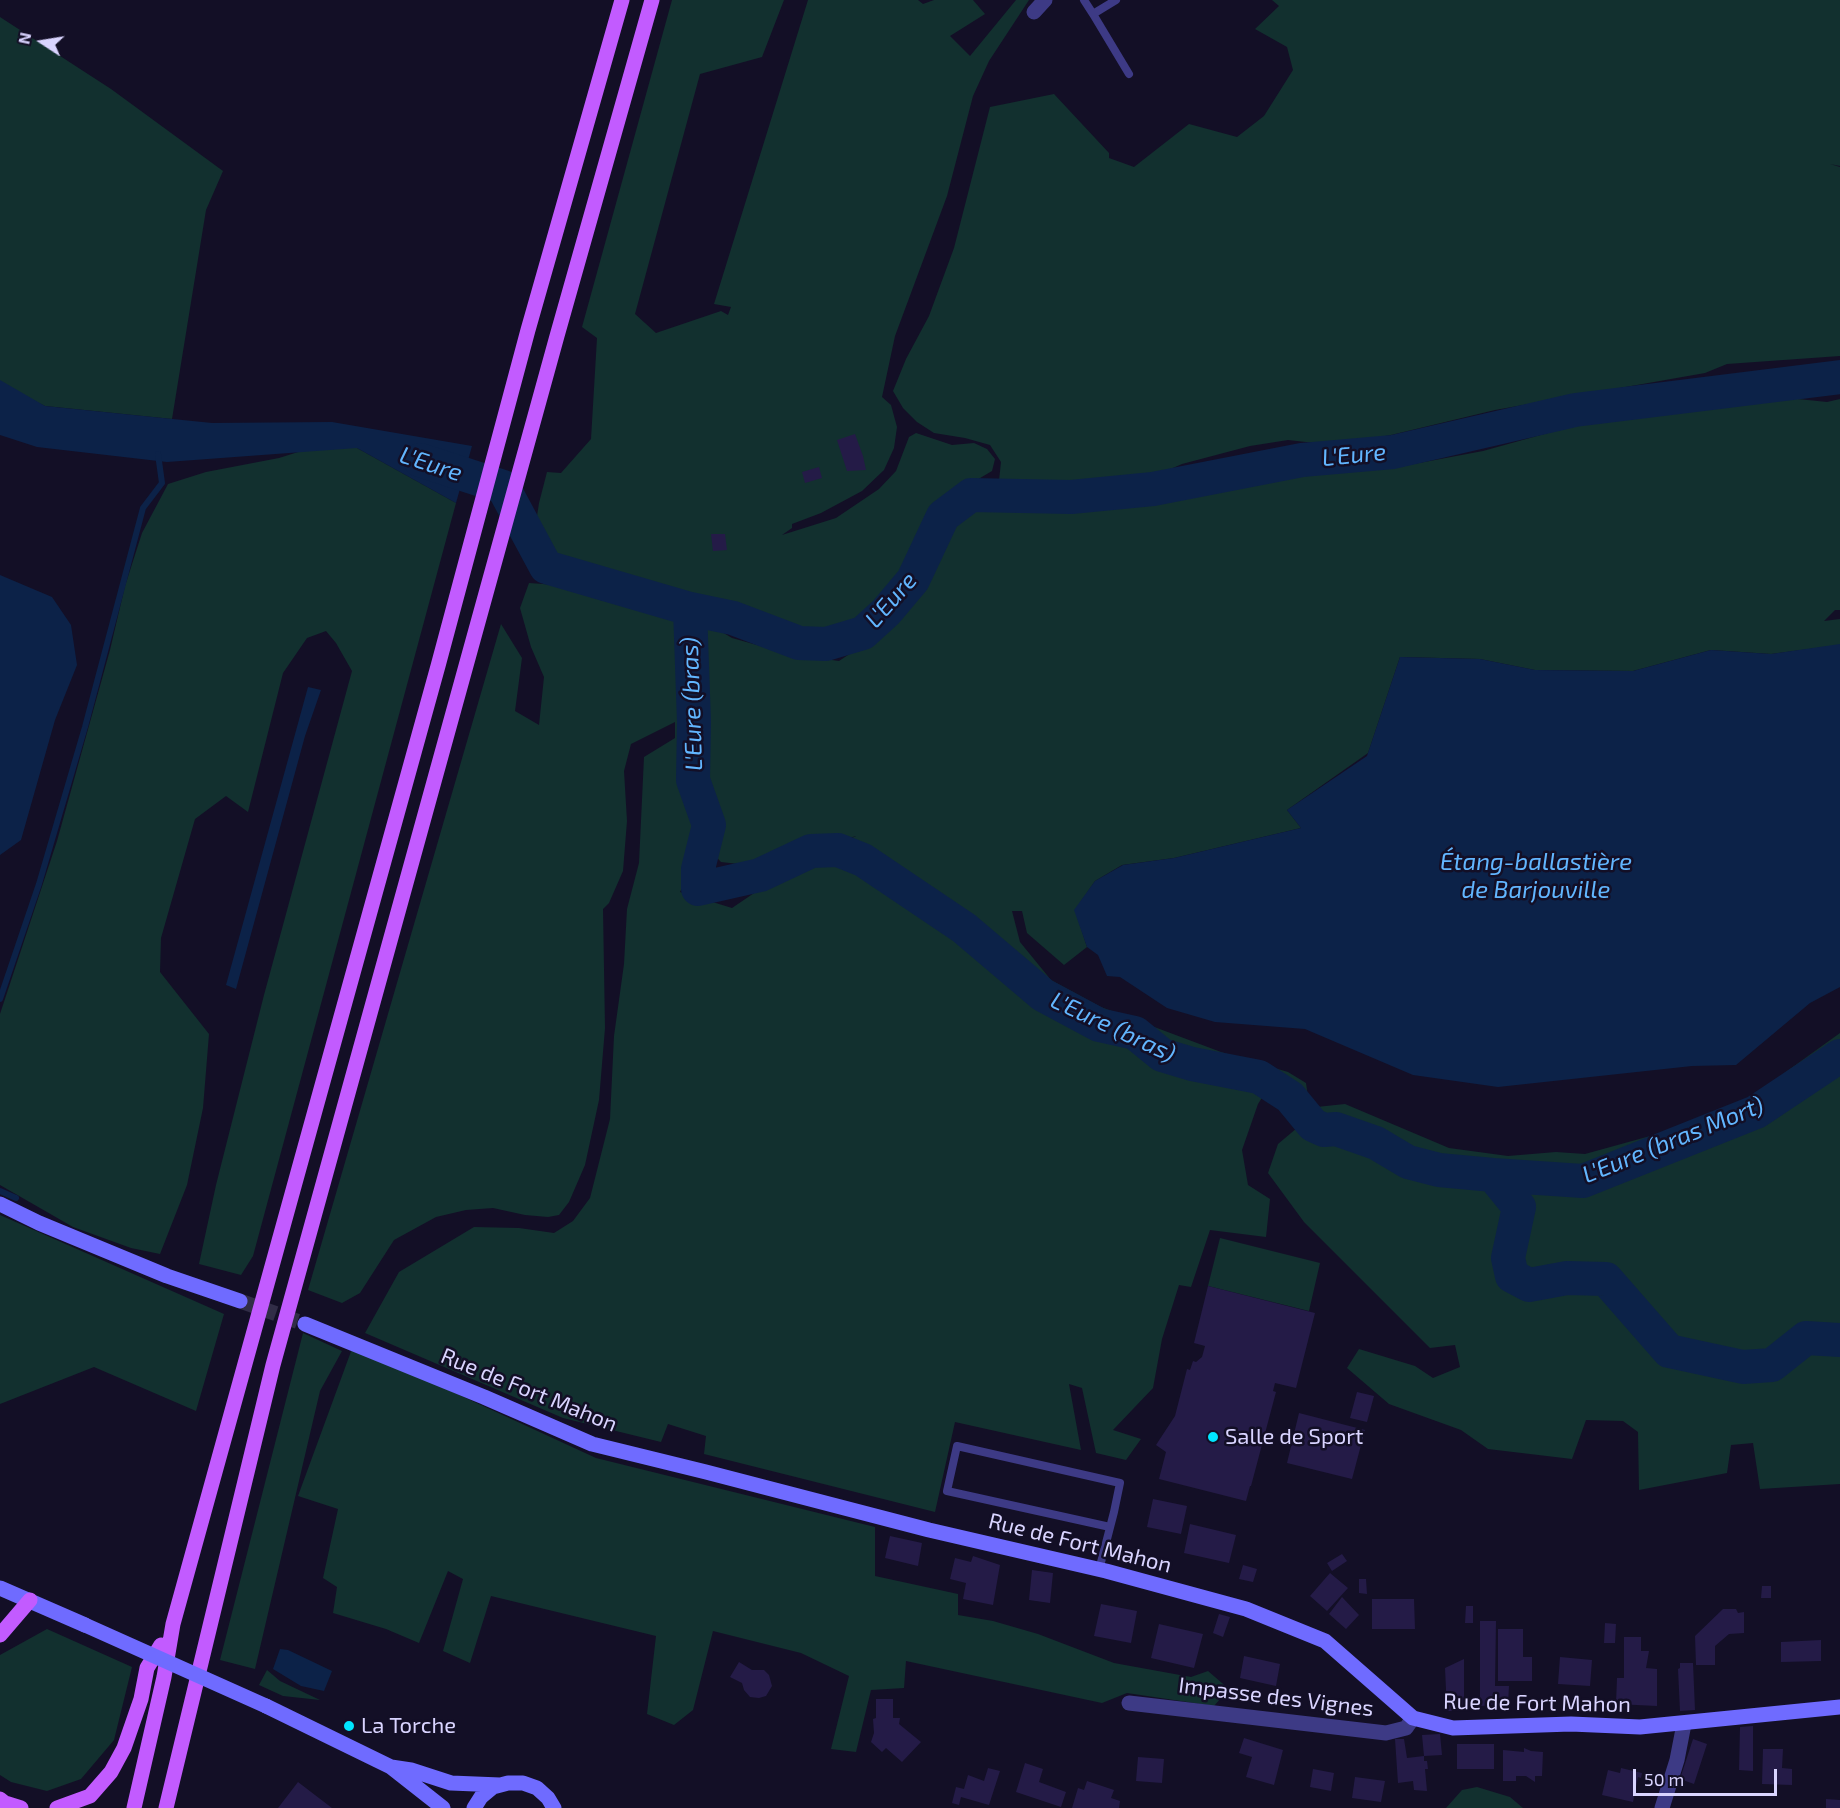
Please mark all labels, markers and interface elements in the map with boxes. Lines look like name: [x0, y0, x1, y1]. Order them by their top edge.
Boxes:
north arrow: [12, 12, 72, 72]
text: N: [13, 31, 34, 46]
water label: L'Eure: [1321, 437, 1387, 473]
water label: L'Eure: [396, 440, 466, 488]
water label: L'Eure: [859, 566, 923, 634]
water label: L'Eure (bras): [675, 636, 709, 772]
water label: Étang-ballastière de Barjouville: [1440, 848, 1632, 904]
water label: L'Eure (bras): [1046, 986, 1180, 1068]
water label: L'Eure (bras Mort): [1578, 1090, 1768, 1190]
street label: Rue de Fort Mahon: [437, 1343, 621, 1437]
place label: Salle de Sport: [1225, 1424, 1363, 1450]
marker: Salle de Sport: [1206, 1430, 1220, 1444]
street label: Rue de Fort Mahon: [986, 1507, 1174, 1579]
street label: Impasse des Vignes: [1177, 1672, 1375, 1722]
street label: Rue de Fort Mahon: [1443, 1688, 1631, 1718]
place label: La Torche: [361, 1713, 456, 1739]
marker: La Torche: [342, 1719, 356, 1733]
scale bar: [1636, 1757, 1780, 1795]
text: 50 m: [1644, 1768, 1684, 1790]

